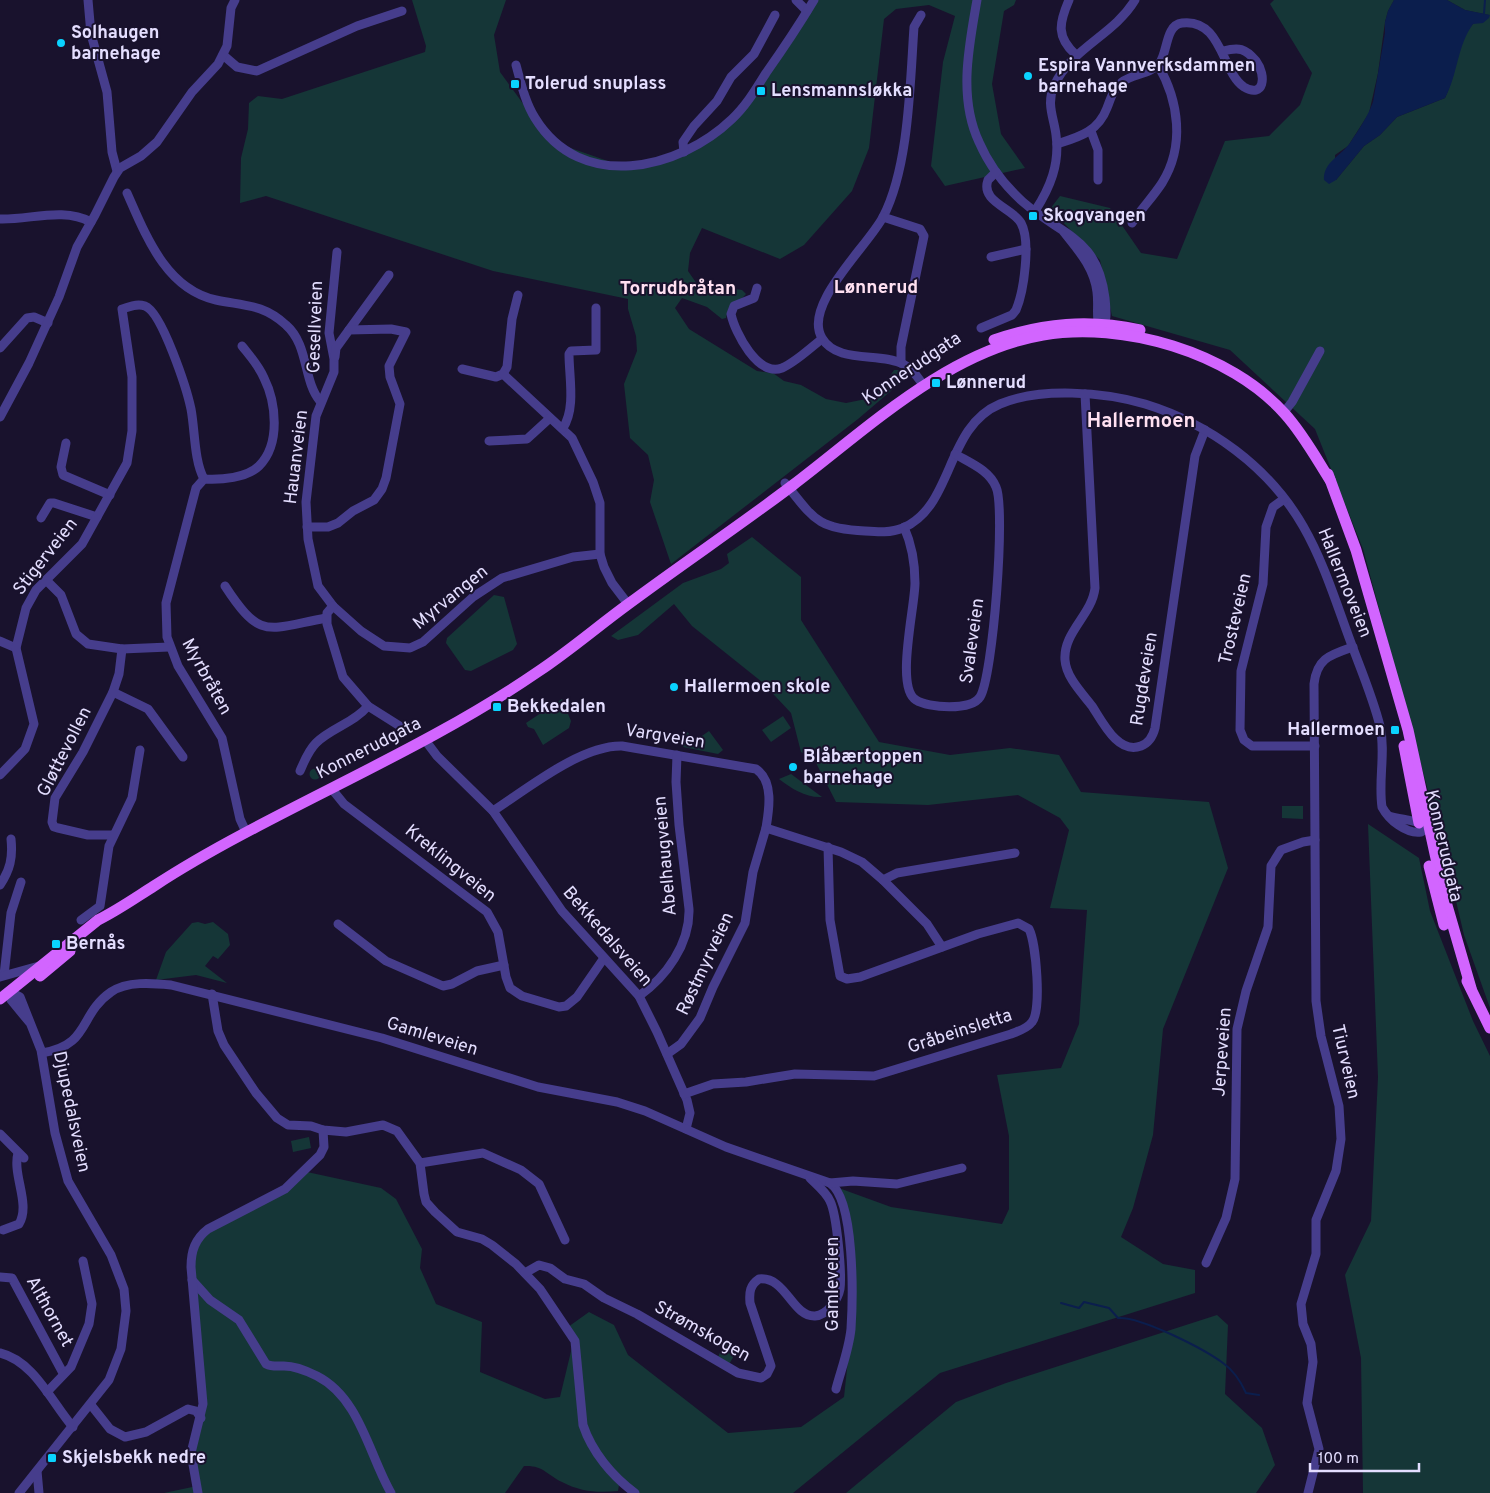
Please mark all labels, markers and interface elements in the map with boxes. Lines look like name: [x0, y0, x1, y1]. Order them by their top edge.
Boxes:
place label: Solhaugen barnehage: [71, 22, 161, 66]
marker: Solhaugen barnehage: [55, 37, 67, 49]
place label: Espira Vannverksdammen barnehage: [1038, 55, 1255, 99]
marker: Espira Vannverksdammen barnehage: [1022, 70, 1034, 82]
place label: Tolerud snuplass: [525, 73, 666, 96]
marker: Tolerud snuplass: [509, 78, 521, 90]
place label: Lensmannsløkka: [771, 80, 912, 103]
marker: Lensmannsløkka: [755, 85, 767, 97]
place label: Skogvangen: [1043, 205, 1146, 228]
marker: Skogvangen: [1027, 210, 1039, 222]
district label: Lønnerud: [834, 276, 918, 300]
district label: Torrudbråtan: [620, 277, 736, 301]
street label: Gesellveien: [303, 280, 329, 374]
street label: Konnerudgata: [858, 327, 966, 411]
place label: Lønnerud: [946, 372, 1026, 395]
marker: Lønnerud: [930, 377, 942, 389]
street label: Hauanveien: [280, 408, 314, 506]
district label: Hallermoen: [1087, 409, 1195, 435]
street label: Stigerveien: [9, 514, 83, 600]
street label: Hallermoveien: [1311, 525, 1377, 641]
street label: Myrvangen: [409, 561, 493, 635]
street label: Trosteveien: [1214, 571, 1258, 667]
street label: Svaleveien: [956, 597, 990, 685]
street label: Rugdeveien: [1126, 630, 1164, 728]
street label: Myrbråten: [176, 635, 236, 719]
place label: Hallermoen skole: [684, 676, 830, 699]
marker: Hallermoen skole: [668, 681, 680, 693]
place label: Bekkedalen: [507, 696, 606, 719]
marker: Bekkedalen: [491, 701, 503, 713]
street label: Gløttevollen: [32, 703, 98, 801]
street label: Konnerudgata: [313, 713, 425, 785]
street label: Vargveien: [623, 719, 707, 755]
place label: Hallermoen: [1287, 719, 1385, 742]
marker: Hallermoen: [1389, 724, 1401, 736]
place label: Blåbærtoppen barnehage: [803, 746, 923, 790]
marker: Blåbærtoppen barnehage: [787, 761, 799, 773]
street label: Konnerudgata: [1419, 788, 1467, 904]
street label: Abelhaugveien: [649, 795, 683, 917]
street label: Kreklingveien: [400, 820, 500, 908]
street label: Bekkedalsveien: [557, 882, 657, 992]
street label: Røstmyrveien: [672, 909, 740, 1019]
place label: Bernås: [66, 933, 125, 956]
marker: Bernås: [50, 938, 62, 950]
street label: Gråbeinsletta: [905, 1004, 1015, 1060]
street label: Jerpeveien: [1208, 1006, 1238, 1098]
street label: Gamleveien: [383, 1012, 481, 1062]
street label: Tiurveien: [1325, 1022, 1365, 1102]
street label: Djupedalsveien: [47, 1049, 95, 1175]
street label: Gamleveien: [822, 1237, 845, 1331]
street label: Althornet: [20, 1273, 78, 1351]
street label: Strømskogen: [650, 1296, 754, 1368]
scale bar: [1310, 1440, 1419, 1472]
place label: Skjelsbekk nedre: [62, 1447, 206, 1470]
text: 100 m: [1318, 1450, 1359, 1469]
marker: Skjelsbekk nedre: [46, 1452, 58, 1464]

